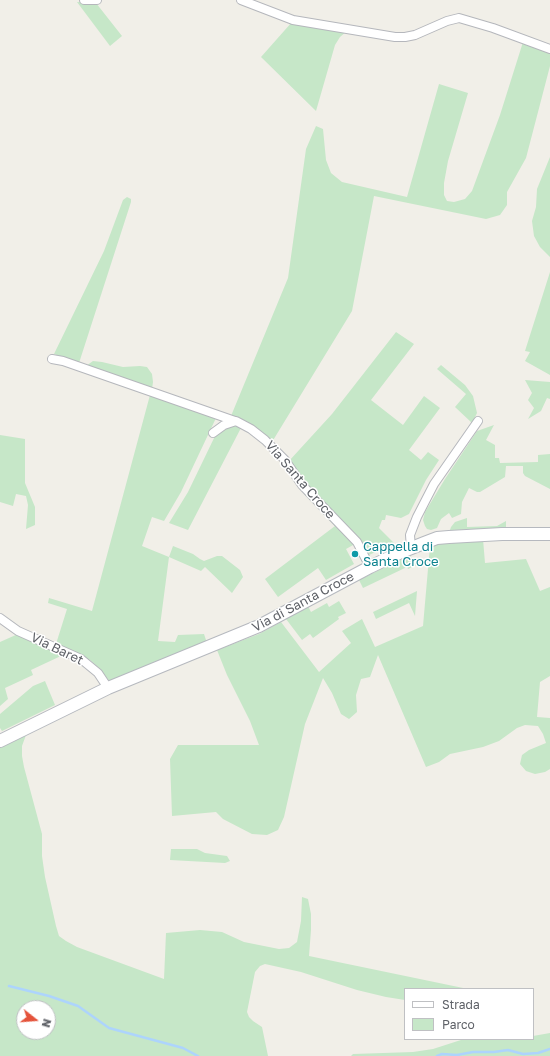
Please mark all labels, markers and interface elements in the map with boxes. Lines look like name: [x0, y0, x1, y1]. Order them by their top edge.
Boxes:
street label: Via Santa Croce: [262, 438, 338, 522]
place label: Cappella di Santa Croce: [363, 539, 439, 570]
marker: Cappella di Santa Croce: [350, 549, 360, 559]
street label: Via di Santa Croce: [249, 569, 357, 635]
street label: Via Baret: [28, 630, 86, 668]
legend: [404, 988, 534, 1040]
text: Strada: [442, 997, 480, 1012]
north arrow: [16, 1000, 56, 1040]
text: N: [40, 1017, 54, 1029]
text: Parco: [442, 1017, 475, 1032]

